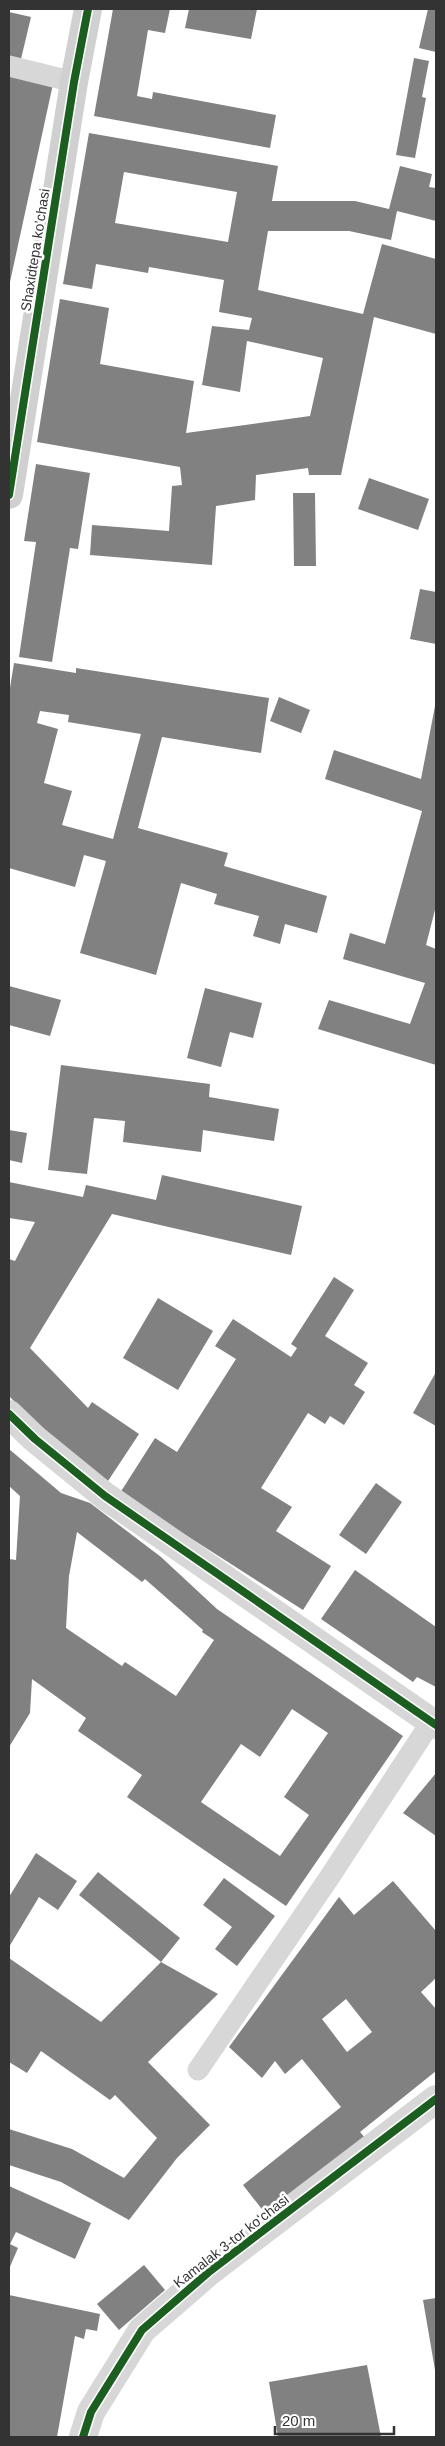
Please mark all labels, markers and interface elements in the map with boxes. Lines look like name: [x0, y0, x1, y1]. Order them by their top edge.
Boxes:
street label: Shaxidtepa ko'chasi: [17, 187, 53, 313]
street label: Kamalak 3-tor koʻchasi: [170, 2191, 292, 2291]
scale bar: [275, 2404, 394, 2436]
text: 20 m: [282, 2412, 315, 2429]

